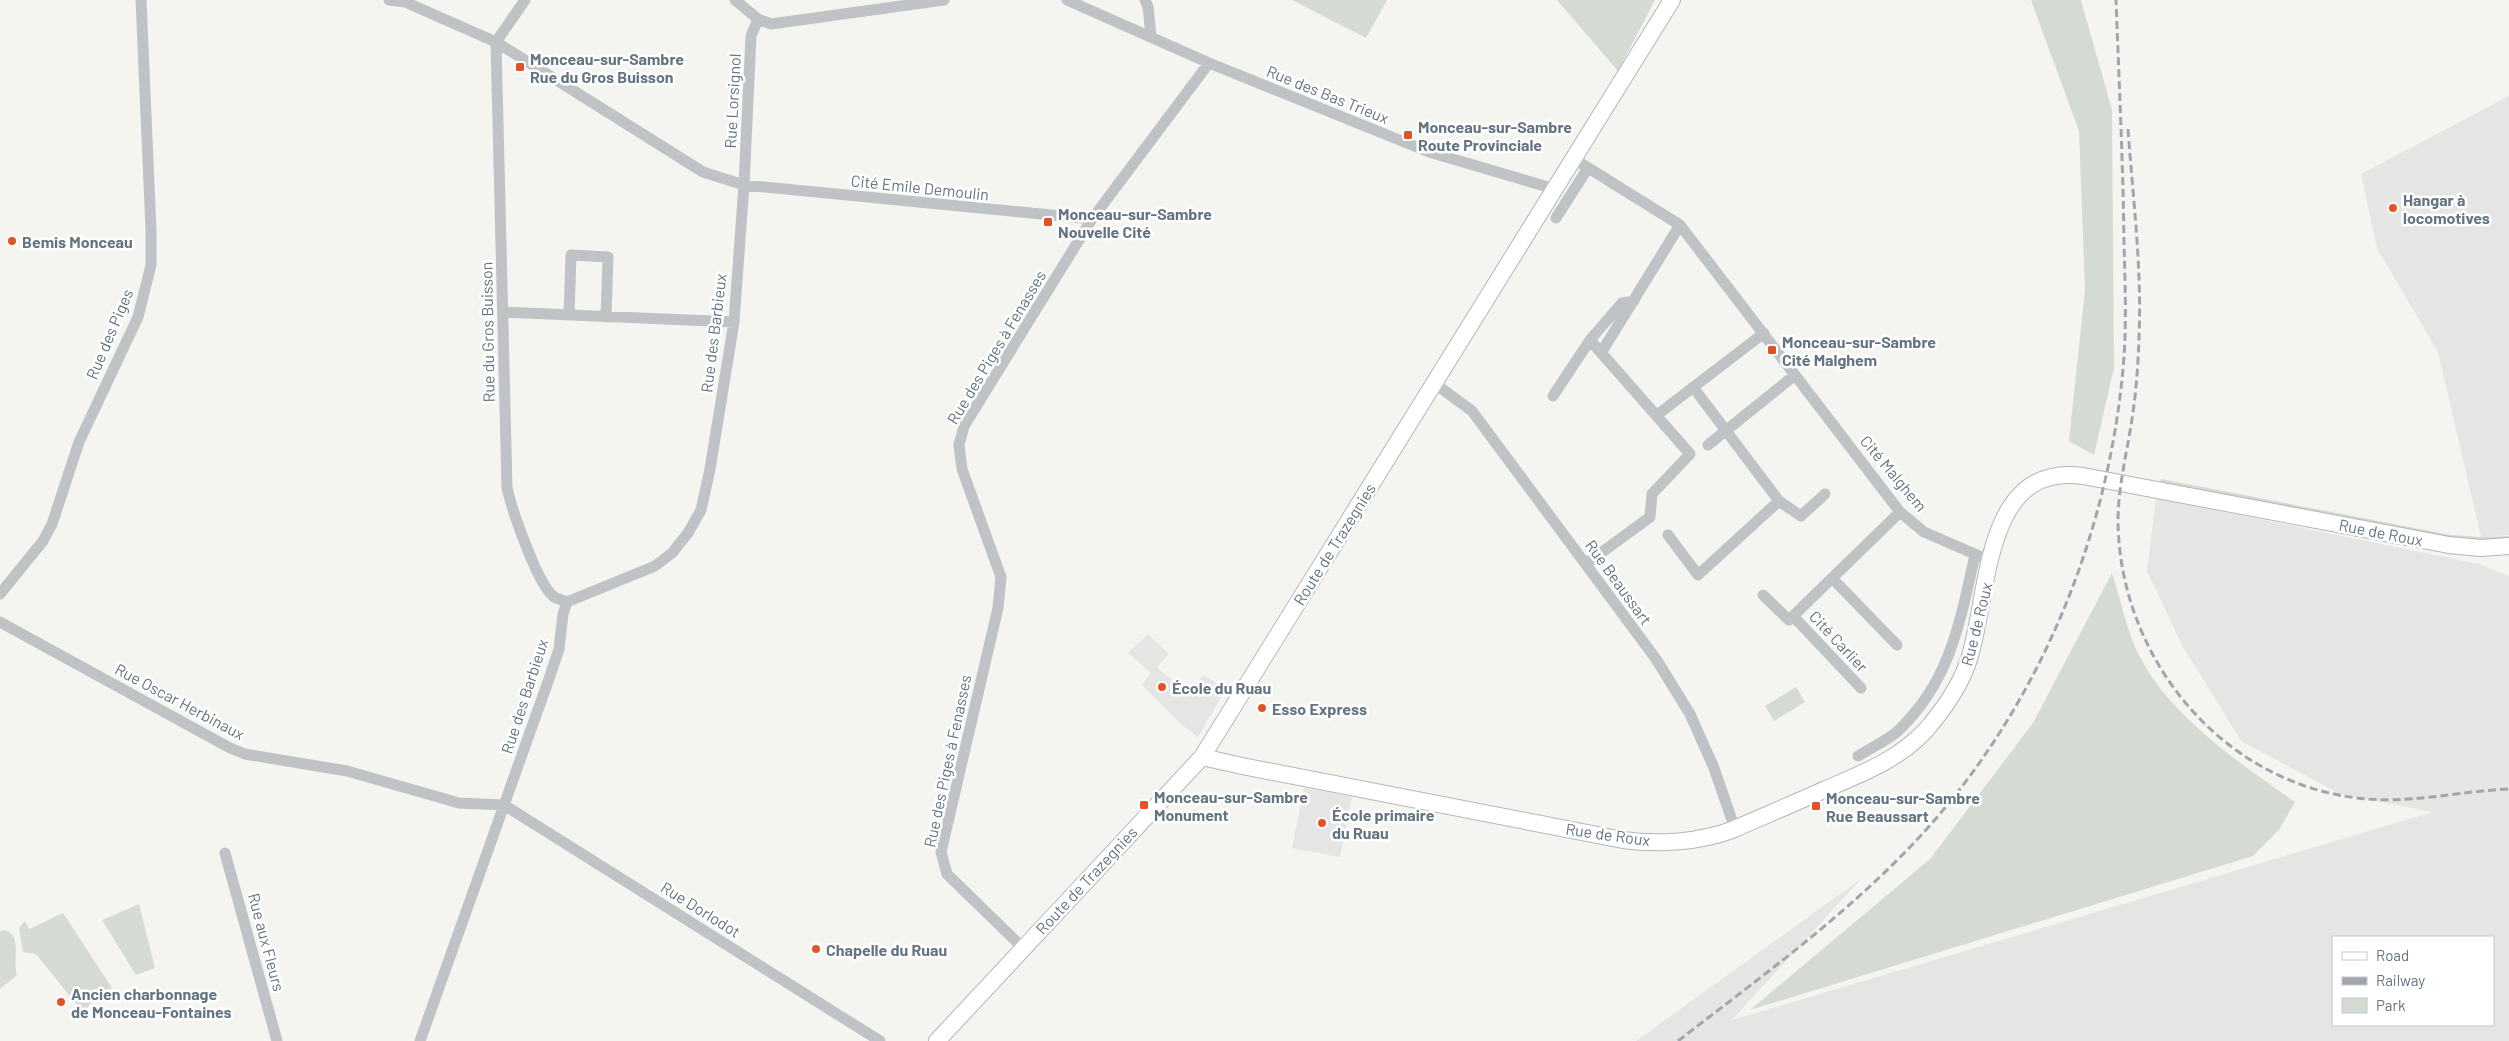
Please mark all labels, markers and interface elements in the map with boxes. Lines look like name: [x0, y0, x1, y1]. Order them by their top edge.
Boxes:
place label: Monceau-sur-Sambre Rue du Gros Buisson: [530, 49, 684, 86]
street label: Rue Lorsignol: [720, 53, 744, 149]
marker: Monceau-sur-Sambre Rue du Gros Buisson: [514, 61, 526, 73]
street label: Rue des Bas Trieux: [1264, 61, 1392, 127]
place label: Monceau-sur-Sambre Route Provinciale: [1418, 117, 1572, 154]
marker: Monceau-sur-Sambre Route Provinciale: [1402, 129, 1414, 141]
street label: Cité Emile Demoulin: [850, 170, 990, 204]
place label: Hangar à locomotives: [2403, 190, 2490, 227]
marker: Hangar à locomotives: [2387, 202, 2399, 214]
place label: Monceau-sur-Sambre Nouvelle Cité: [1058, 204, 1212, 241]
marker: Monceau-sur-Sambre Nouvelle Cité: [1042, 216, 1054, 228]
place label: Bemis Monceau: [22, 232, 133, 251]
marker: Bemis Monceau: [6, 235, 18, 247]
street label: Rue du Gros Buisson: [476, 261, 498, 403]
street label: Rue des Piges à Fenasses: [943, 267, 1049, 427]
street label: Rue des Barbieux: [696, 272, 730, 394]
street label: Rue des Piges: [81, 286, 137, 382]
place label: Monceau-sur-Sambre Cité Malghem: [1782, 332, 1936, 369]
marker: Monceau-sur-Sambre Cité Malghem: [1766, 344, 1778, 356]
street label: Cité Malghem: [1857, 431, 1931, 515]
street label: Route de Trazegnies: [1289, 480, 1379, 608]
street label: Rue de Roux: [2337, 515, 2425, 550]
street label: Rue Beaussart: [1582, 536, 1656, 628]
street label: Rue de Roux: [1956, 580, 1996, 668]
street label: Cité Carlier: [1806, 606, 1872, 676]
street label: Rue des Barbieux: [496, 636, 552, 756]
street label: Rue Oscar Herbinaux: [112, 659, 248, 743]
street label: Rue des Piges à Fenasses: [919, 673, 975, 849]
place label: École du Ruau: [1172, 678, 1271, 697]
marker: École du Ruau: [1156, 681, 1168, 693]
place label: Esso Express: [1272, 699, 1367, 718]
marker: Esso Express: [1256, 702, 1268, 714]
place label: Monceau-sur-Sambre Monument: [1154, 787, 1308, 824]
place label: Monceau-sur-Sambre Rue Beaussart: [1826, 788, 1980, 825]
marker: Monceau-sur-Sambre Monument: [1138, 799, 1150, 811]
marker: Monceau-sur-Sambre Rue Beaussart: [1810, 800, 1822, 812]
place label: École primaire du Ruau: [1332, 805, 1435, 842]
marker: École primaire du Ruau: [1316, 817, 1328, 829]
street label: Rue de Roux: [1564, 819, 1652, 849]
street label: Route de Trazegnies: [1031, 822, 1141, 938]
street label: Rue Dorlodot: [658, 877, 744, 941]
street label: Rue aux Fleurs: [245, 891, 289, 993]
legend: [2332, 936, 2494, 1026]
place label: Chapelle du Ruau: [826, 940, 947, 959]
marker: Chapelle du Ruau: [810, 943, 822, 955]
text: Road: [2376, 946, 2409, 964]
text: Railway: [2376, 971, 2425, 989]
place label: Ancien charbonnage de Monceau-Fontaines: [71, 984, 232, 1021]
marker: Ancien charbonnage de Monceau-Fontaines: [55, 996, 67, 1008]
text: Park: [2376, 996, 2406, 1014]

